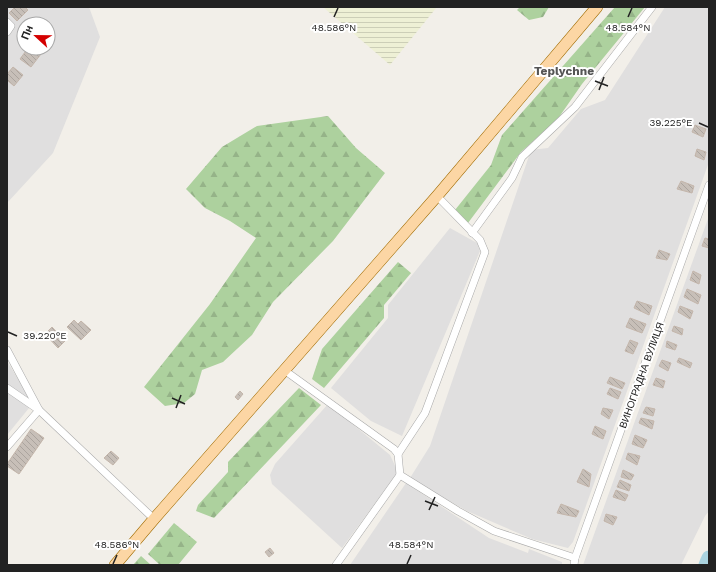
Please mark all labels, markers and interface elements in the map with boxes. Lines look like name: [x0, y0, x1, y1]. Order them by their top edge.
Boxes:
north arrow: [16, 16, 56, 56]
text: 48.586°N: [312, 22, 356, 33]
text: 48.584°N: [606, 22, 650, 33]
text: Пн: [18, 23, 36, 42]
district label: Teplychne: [534, 64, 594, 78]
text: 39.225°E: [650, 117, 692, 128]
street label: ВИНОГРАДНА ВУЛИЦЯ: [617, 321, 666, 430]
text: 39.220°E: [23, 330, 67, 341]
text: 48.586°N: [95, 539, 139, 550]
text: 48.584°N: [389, 539, 433, 550]

